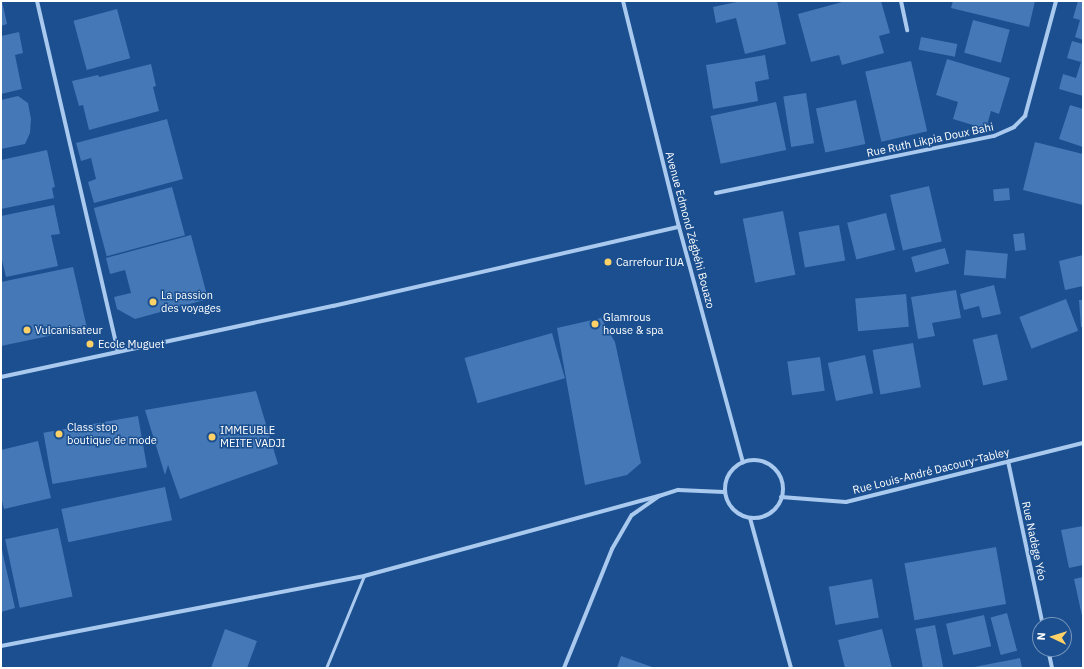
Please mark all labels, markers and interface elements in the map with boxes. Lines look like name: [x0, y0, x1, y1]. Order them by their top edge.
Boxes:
street label: Rue Ruth Likpia Doux Bahi: [865, 120, 995, 160]
street label: Avenue Edmond Zégbéhi Bouazo: [663, 150, 717, 310]
place label: Carrefour IUA: [616, 255, 684, 269]
marker: Carrefour IUA: [603, 257, 613, 267]
place label: La passion des voyages: [161, 289, 221, 315]
marker: La passion des voyages: [148, 297, 158, 307]
place label: Glamrous house & spa: [603, 311, 663, 337]
marker: Glamrous house & spa: [590, 319, 600, 329]
place label: Vulcanisateur: [35, 323, 102, 337]
marker: Vulcanisateur: [22, 325, 32, 335]
place label: Ecole Muguet: [98, 337, 165, 351]
marker: Ecole Muguet: [85, 339, 95, 349]
place label: Class stop boutique de mode: [67, 421, 157, 447]
place label: IMMEUBLE MEITE VADJI: [220, 424, 286, 450]
marker: Class stop boutique de mode: [54, 429, 64, 439]
marker: IMMEUBLE MEITE VADJI: [207, 432, 217, 442]
street label: Rue Louis-André Dacoury-Tabley: [851, 445, 1011, 497]
street label: Rue Nadège Yéo: [1019, 500, 1049, 582]
north arrow: [1032, 617, 1072, 657]
text: N: [1034, 632, 1048, 641]

